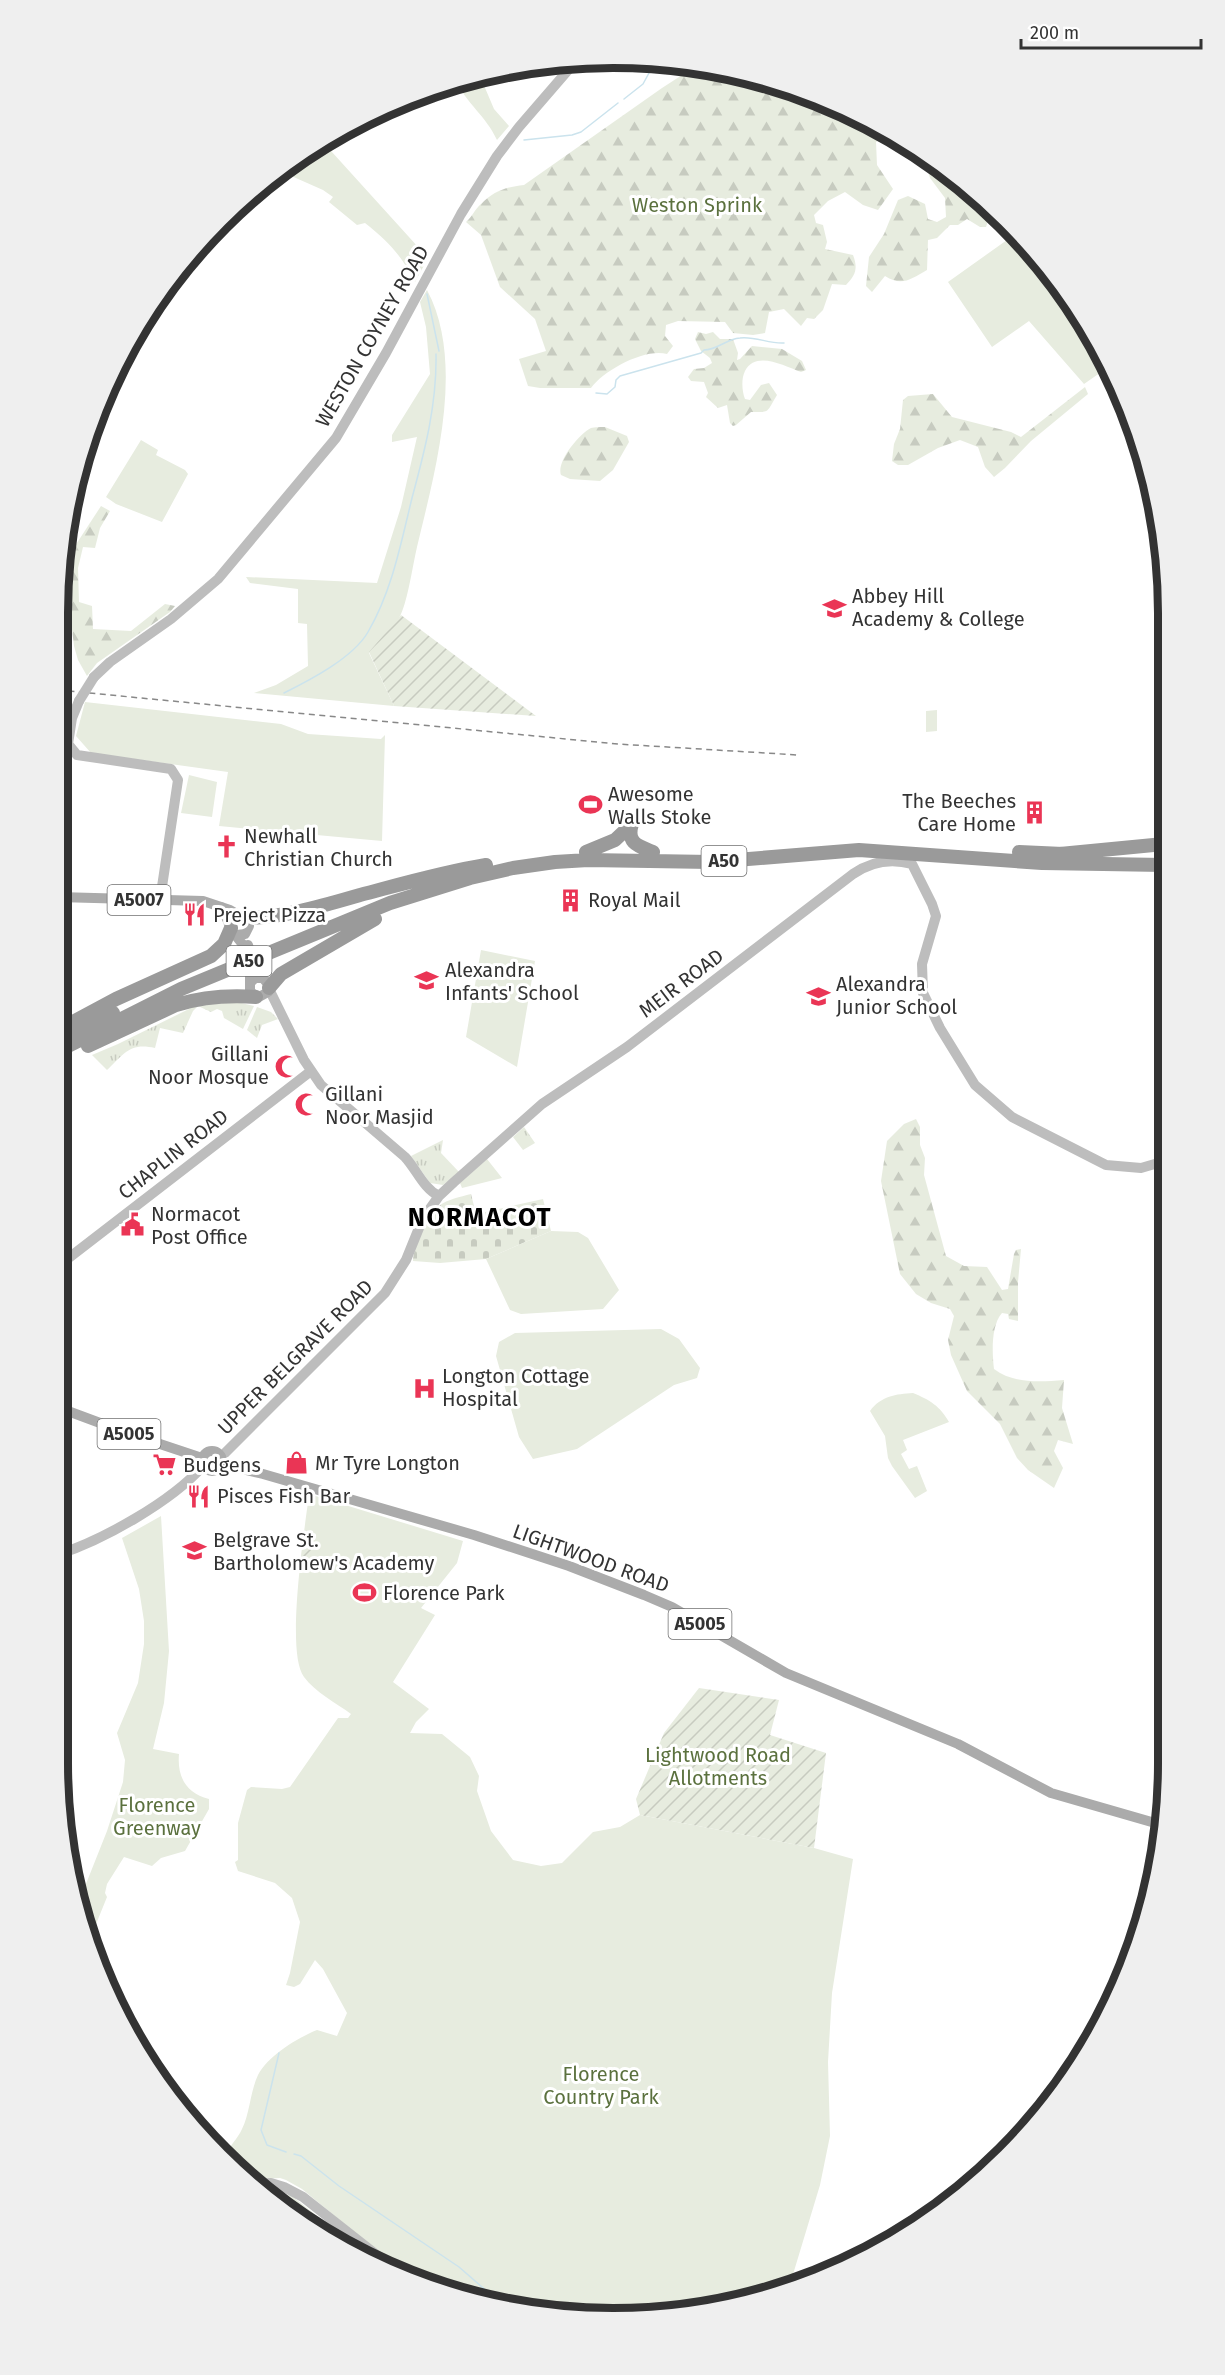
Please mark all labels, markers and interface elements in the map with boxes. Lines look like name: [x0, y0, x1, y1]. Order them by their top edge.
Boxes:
scale bar: [1021, 12, 1201, 50]
text: 200 m: [1030, 22, 1079, 44]
park label: Weston Sprink: [632, 193, 763, 217]
street label: WESTON COYNEY ROAD: [310, 241, 434, 431]
place label: Abbey Hill Academy & College: [852, 584, 1025, 631]
school or university icon: Abbey Hill Academy & College: [821, 595, 847, 621]
place label: Awesome Walls Stoke: [608, 782, 711, 829]
place label: The Beeches Care Home: [902, 789, 1016, 836]
sports icon: Awesome Walls Stoke: [577, 792, 603, 818]
building icon: The Beeches Care Home: [1021, 799, 1047, 825]
place label: Newhall Christian Church: [244, 824, 393, 871]
church icon: Newhall Christian Church: [213, 834, 239, 860]
road number: A50: [702, 846, 746, 876]
road number: A5007: [108, 885, 170, 915]
building icon: Royal Mail: [557, 887, 583, 913]
place label: Royal Mail: [588, 888, 681, 912]
restaurant icon: Preject Pizza: [182, 902, 208, 928]
place label: Preject Pizza: [213, 903, 326, 927]
street label: MEIR ROAD: [634, 943, 728, 1023]
road number: A50: [226, 946, 272, 976]
place label: Alexandra Infants' School: [445, 958, 579, 1005]
school or university icon: Alexandra Infants' School: [414, 968, 440, 994]
place label: Alexandra Junior School: [836, 972, 957, 1019]
school or university icon: Alexandra Junior School: [805, 983, 831, 1009]
place label: Gillani Noor Mosque: [148, 1042, 269, 1089]
mosque icon: Gillani Noor Mosque: [274, 1053, 300, 1079]
place label: Gillani Noor Masjid: [325, 1082, 434, 1129]
mosque icon: Gillani Noor Masjid: [294, 1092, 320, 1118]
street label: CHAPLIN ROAD: [113, 1104, 233, 1204]
place label: Normacot Post Office: [151, 1202, 248, 1249]
district label: NORMACOT: [408, 1202, 552, 1233]
public building icon: Normacot Post Office: [120, 1212, 146, 1238]
street label: UPPER BELGRAVE ROAD: [212, 1274, 378, 1440]
place label: Longton Cottage Hospital: [442, 1364, 589, 1411]
hospital icon: Longton Cottage Hospital: [411, 1375, 437, 1401]
road number: A5005: [98, 1419, 160, 1449]
shop icon: Mr Tyre Longton: [284, 1450, 310, 1476]
place label: Mr Tyre Longton: [315, 1451, 460, 1475]
supermarket icon: Budgens: [152, 1452, 178, 1478]
place label: Budgens: [183, 1453, 261, 1477]
restaurant icon: Pisces Fish Bar: [186, 1483, 212, 1509]
place label: Pisces Fish Bar: [217, 1484, 350, 1508]
street label: LIGHTWOOD ROAD: [510, 1519, 672, 1597]
place label: Belgrave St. Bartholomew's Academy: [213, 1528, 435, 1575]
school or university icon: Belgrave St. Bartholomew's Academy: [182, 1538, 208, 1564]
sports icon: Florence Park: [352, 1580, 378, 1606]
place label: Florence Park: [383, 1581, 505, 1605]
road number: A5005: [668, 1609, 732, 1639]
park label: Lightwood Road Allotments: [645, 1743, 791, 1790]
park label: Florence Greenway: [113, 1793, 201, 1840]
park label: Florence Country Park: [543, 2062, 659, 2109]

